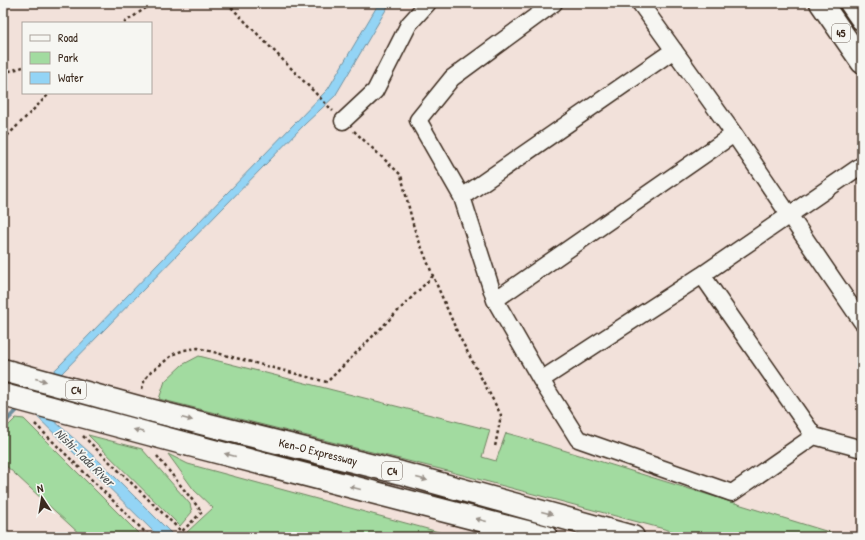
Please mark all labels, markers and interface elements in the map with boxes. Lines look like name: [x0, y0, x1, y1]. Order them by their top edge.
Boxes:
legend: [22, 22, 152, 94]
road number: 45: [832, 24, 850, 42]
text: Road: [58, 29, 78, 46]
text: Park: [58, 49, 78, 66]
text: Water: [58, 69, 84, 86]
one-way arrow: [35, 377, 47, 383]
road number: C4: [66, 381, 86, 399]
one-way arrow: [181, 417, 193, 423]
water label: Nishi-Yada River: [51, 424, 120, 491]
one-way arrow: [132, 428, 144, 434]
street label: Ken-O Expressway: [277, 434, 359, 470]
one-way arrow: [223, 452, 235, 458]
road number: C4: [382, 462, 402, 480]
one-way arrow: [416, 476, 428, 482]
north arrow: [22, 478, 62, 518]
text: N: [36, 481, 44, 496]
one-way arrow: [349, 484, 362, 490]
one-way arrow: [541, 510, 553, 516]
one-way arrow: [475, 517, 487, 523]

